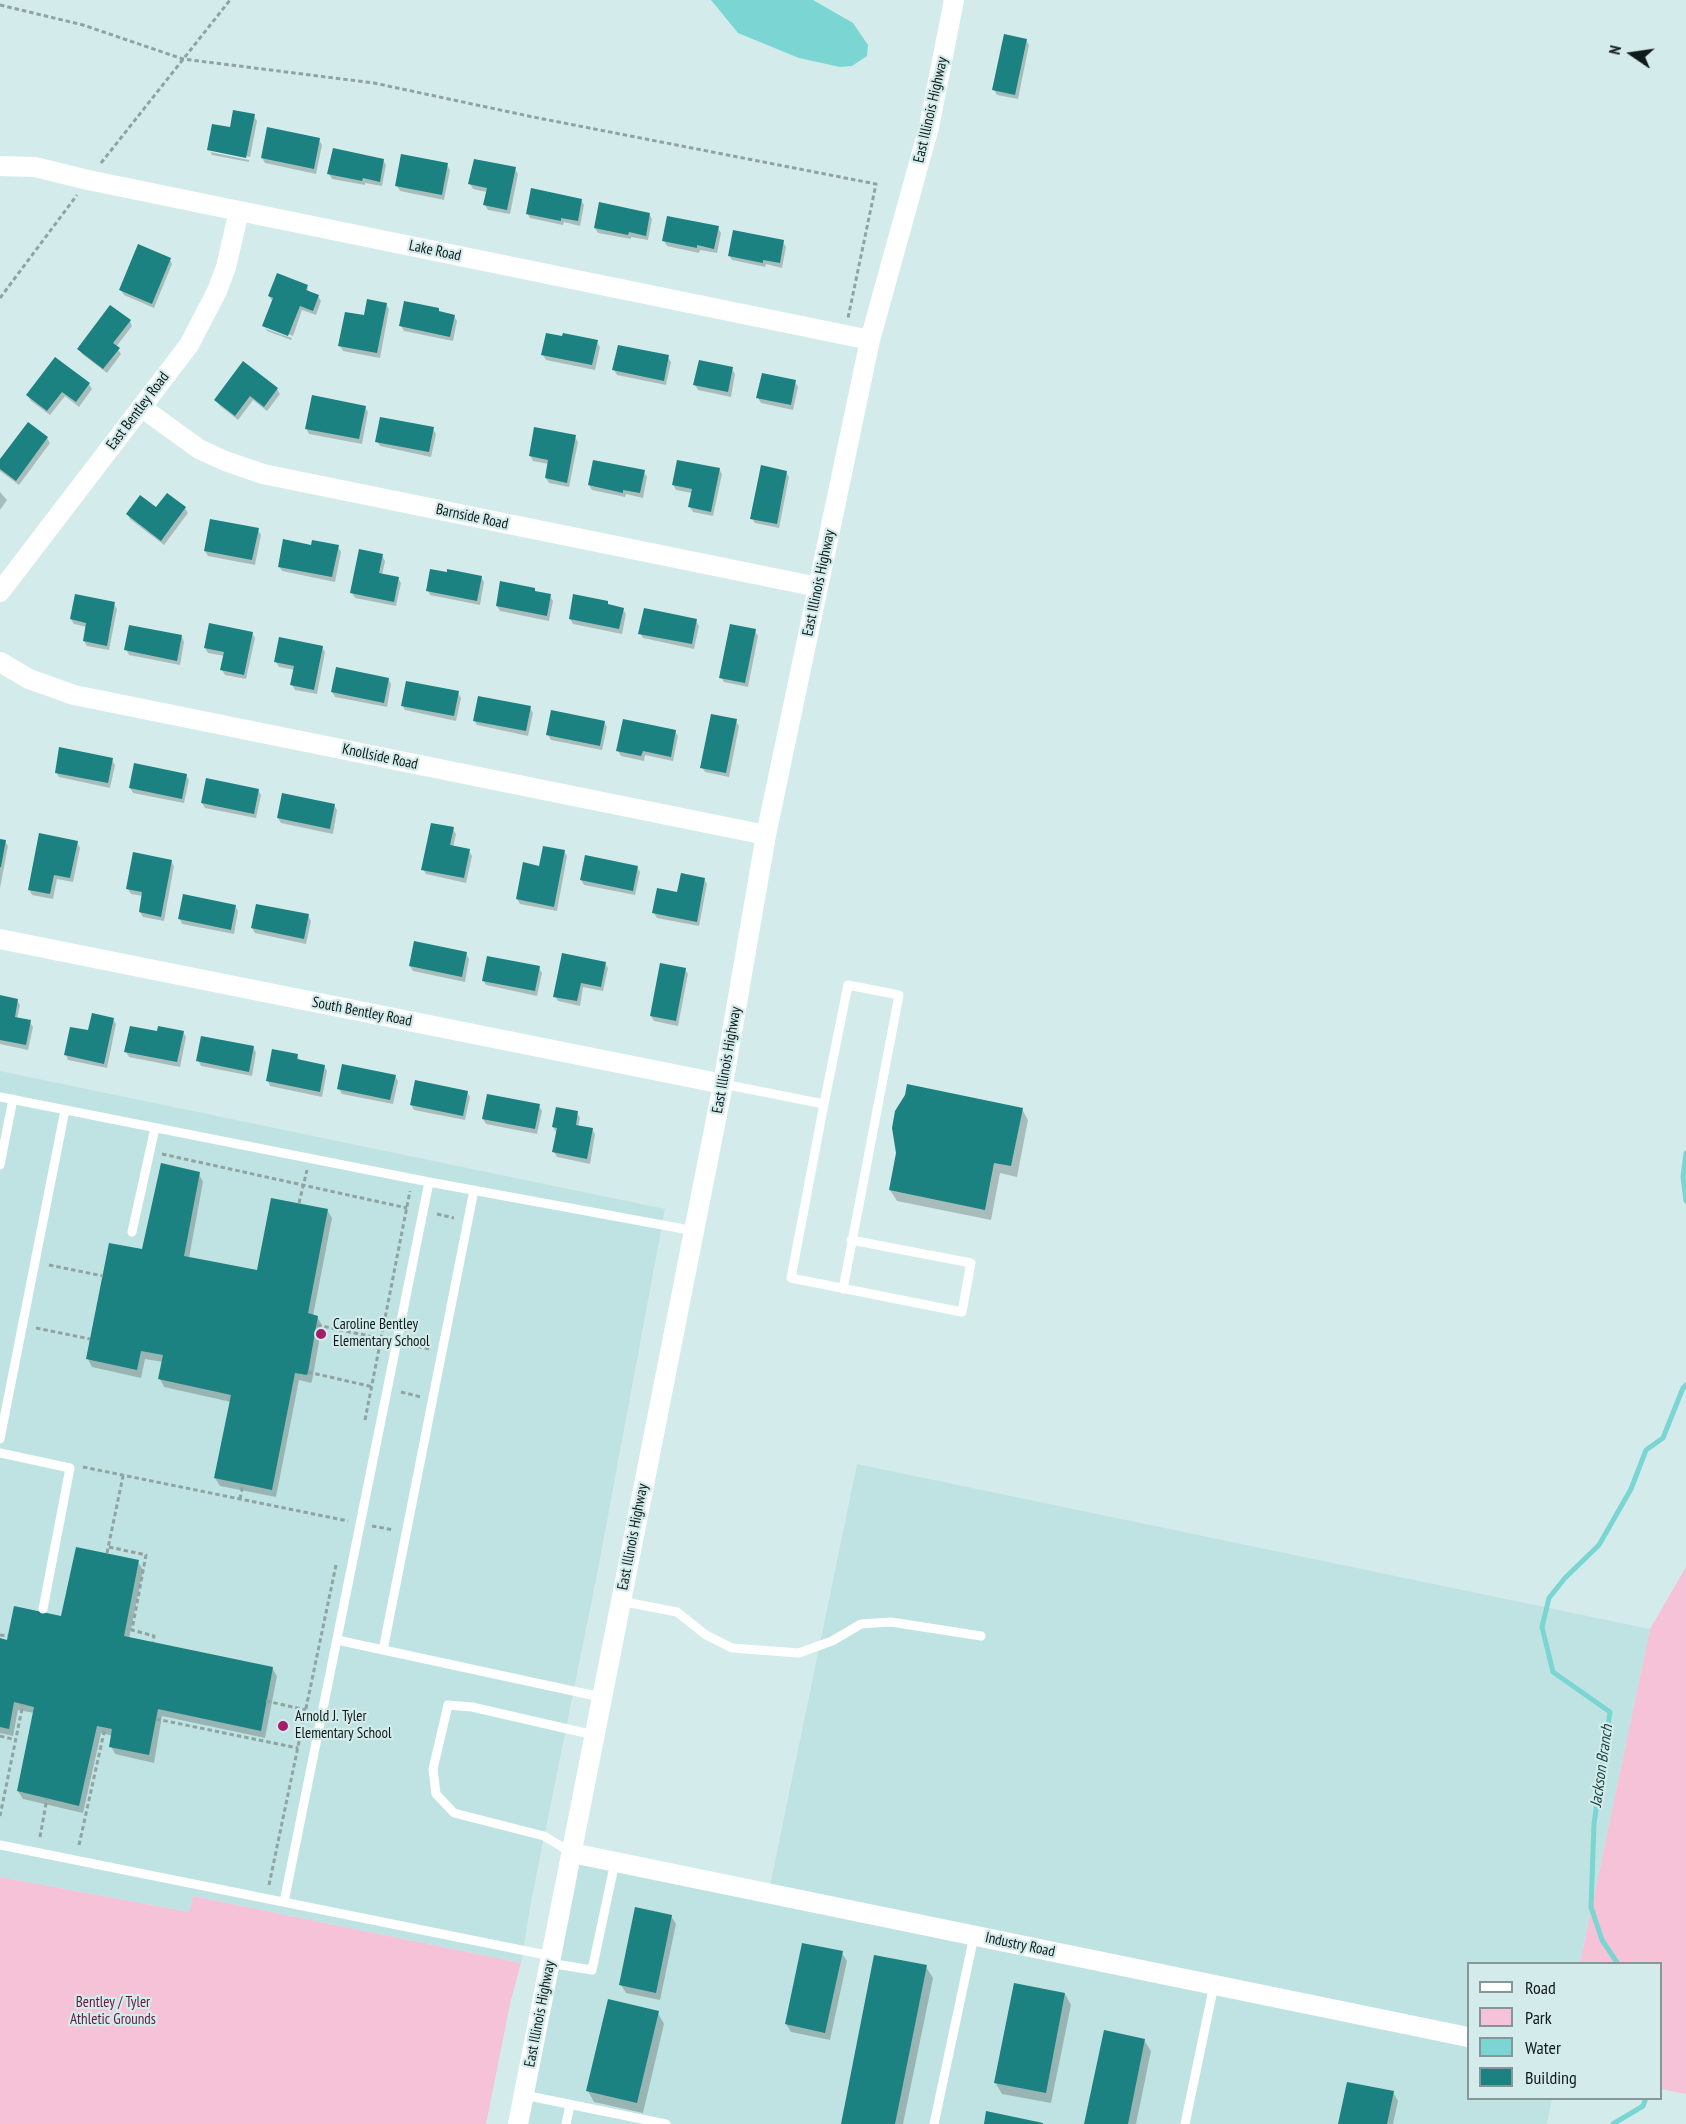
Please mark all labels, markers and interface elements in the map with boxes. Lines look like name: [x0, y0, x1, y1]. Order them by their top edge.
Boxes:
north arrow: [1602, 24, 1662, 84]
text: N: [1604, 43, 1625, 56]
street label: East Illinois Highway: [910, 55, 952, 165]
street label: Lake Road: [407, 237, 463, 265]
street label: East Bentley Road: [103, 369, 173, 453]
street label: Barnside Road: [434, 501, 510, 533]
street label: East Illinois Highway: [799, 528, 839, 638]
street label: Knollside Road: [341, 740, 419, 774]
street label: South Bentley Road: [311, 994, 413, 1030]
street label: East Illinois Highway: [709, 1005, 745, 1115]
place label: Caroline Bentley Elementary School: [333, 1316, 430, 1351]
marker: Caroline Bentley Elementary School: [314, 1327, 328, 1341]
street label: East Illinois Highway: [614, 1482, 652, 1592]
place label: Arnold J. Tyler Elementary School: [295, 1708, 392, 1743]
marker: Arnold J. Tyler Elementary School: [276, 1719, 290, 1733]
water label: Jackson Branch: [1587, 1724, 1617, 1808]
street label: Industry Road: [984, 1929, 1056, 1961]
street label: East Illinois Highway: [521, 1959, 559, 2069]
legend: [1467, 1962, 1662, 2100]
text: Road: [1525, 1976, 1556, 1999]
park label: Bentley / Tyler Athletic Grounds: [70, 1994, 156, 2029]
text: Park: [1525, 2006, 1552, 2029]
text: Water: [1525, 2036, 1561, 2059]
text: Building: [1525, 2066, 1577, 2089]

